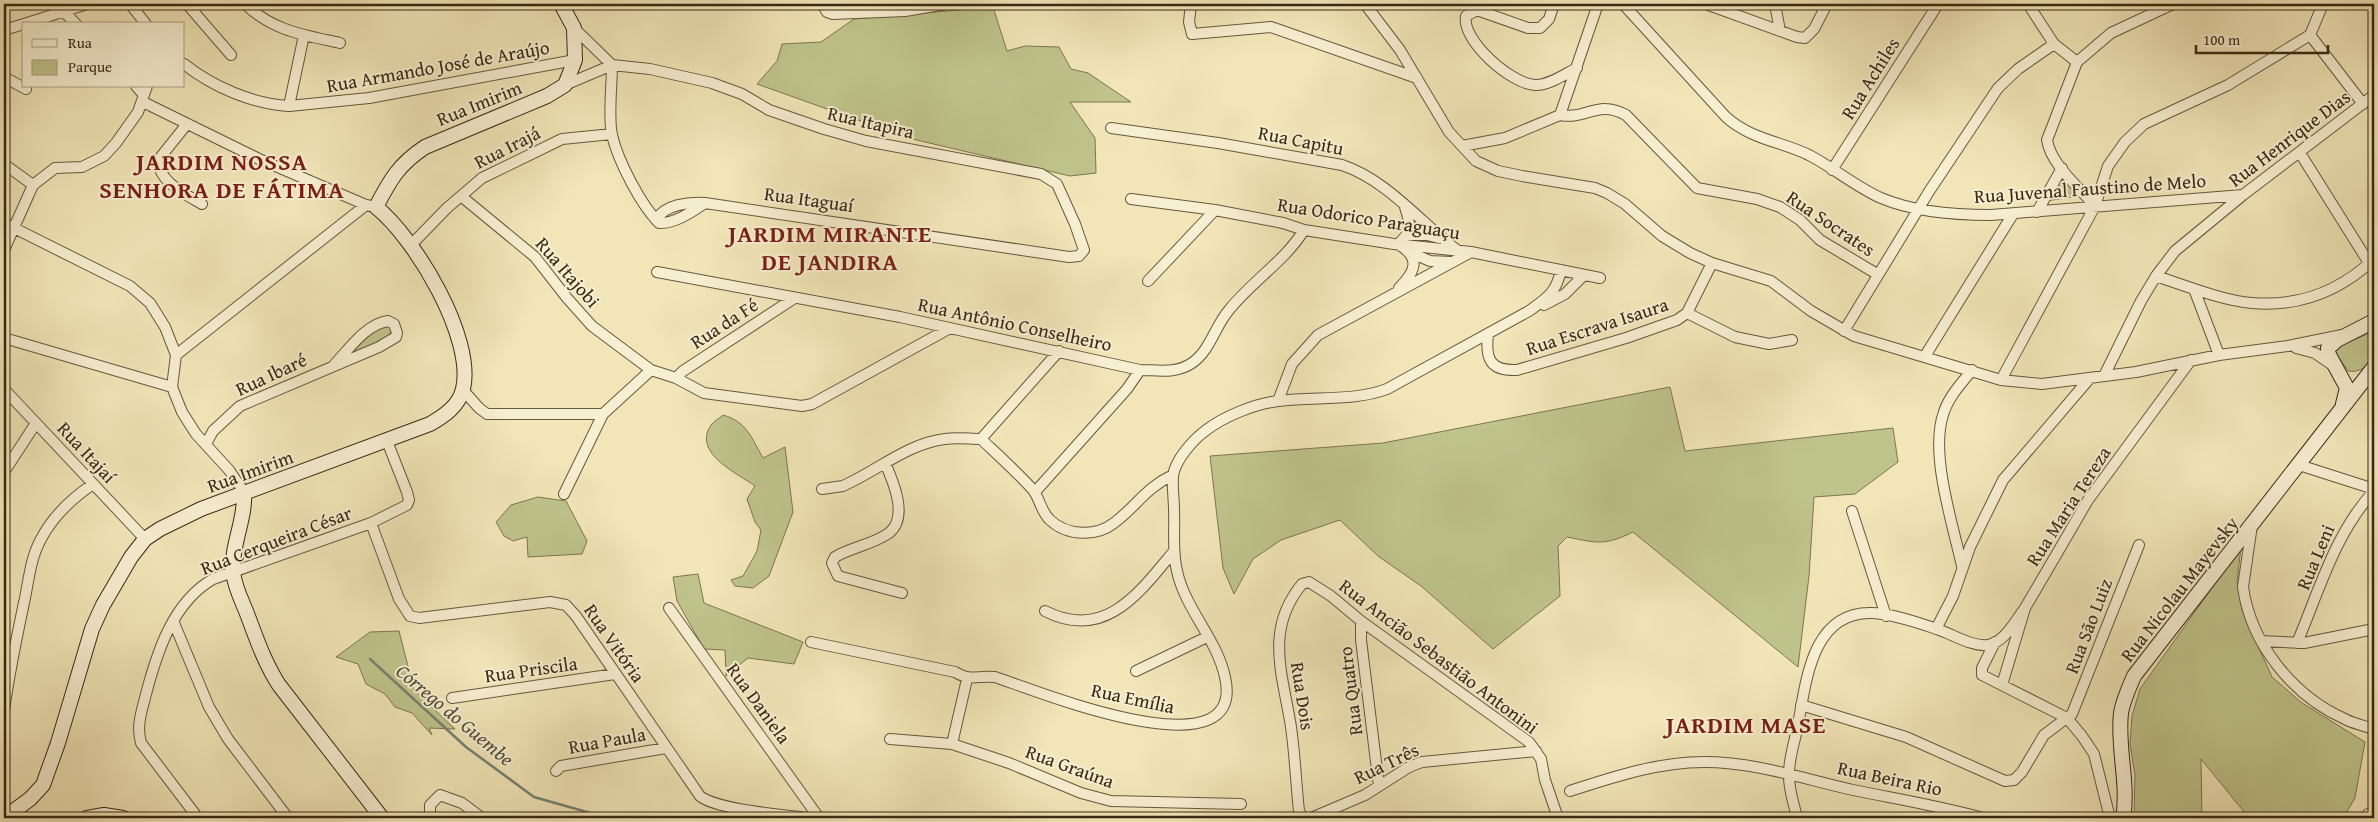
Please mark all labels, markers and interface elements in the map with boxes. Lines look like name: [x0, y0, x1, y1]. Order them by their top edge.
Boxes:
legend: [22, 22, 185, 88]
scale bar: [2196, 22, 2328, 54]
text: 100 m: [2203, 29, 2241, 50]
text: Rua: [68, 32, 92, 53]
street label: Rua Achiles: [1834, 32, 1906, 124]
street label: Rua Armando José de Araújo: [324, 33, 552, 99]
text: Parque: [68, 56, 112, 77]
street label: Rua Imirim: [432, 73, 526, 133]
street label: Rua Henrique Dias: [2222, 83, 2356, 193]
street label: Rua Itapira: [825, 98, 917, 146]
street label: Rua Irajá: [469, 118, 545, 176]
street label: Rua Capitu: [1256, 118, 1347, 162]
district label: JARDIM NOSSA SENHORA DE FÁTIMA: [99, 144, 345, 207]
street label: Rua Juvenal Faustino de Melo: [1973, 166, 2207, 210]
street label: Rua Itaguaí: [763, 179, 856, 219]
street label: Rua Socrates: [1781, 183, 1881, 263]
street label: Rua Odorico Paraguaçu: [1276, 190, 1463, 246]
district label: JARDIM MIRANTE DE JANDIRA: [724, 216, 932, 279]
street label: Rua Itajobi: [529, 230, 607, 314]
street label: Rua Antônio Conselheiro: [915, 290, 1115, 358]
street label: Rua Escrava Isaura: [1522, 290, 1672, 362]
street label: Rua da Fé: [685, 291, 764, 355]
street label: Rua Ibaré: [231, 345, 311, 403]
street label: Rua Itajaí: [51, 415, 123, 490]
street label: Rua Maria Tereza: [2019, 441, 2117, 571]
street label: Rua Imirim: [203, 442, 297, 500]
street label: Rua Cerqueira César: [196, 498, 356, 582]
street label: Rua Nicolau Mayevsky: [2113, 510, 2245, 668]
street label: Rua Leni: [2289, 520, 2341, 594]
street label: Rua Ancião Sebastião Antonini: [1333, 572, 1545, 740]
street label: Rua São Luiz: [2057, 574, 2119, 678]
street label: Rua Vitória: [578, 598, 652, 688]
street label: Rua Quatro: [1331, 645, 1369, 737]
street label: Rua Priscila: [483, 649, 579, 689]
water label: Córrego do Guembe: [390, 657, 521, 773]
street label: Rua Daniela: [720, 657, 798, 749]
street label: Rua Dois: [1284, 660, 1322, 732]
street label: Rua Emília: [1089, 676, 1177, 720]
district label: JARDIM MASE: [1662, 707, 1826, 742]
street label: Rua Paula: [566, 719, 648, 761]
street label: Rua Três: [1349, 735, 1423, 791]
street label: Rua Graúna: [1022, 737, 1118, 795]
street label: Rua Beira Rio: [1835, 753, 1945, 803]

